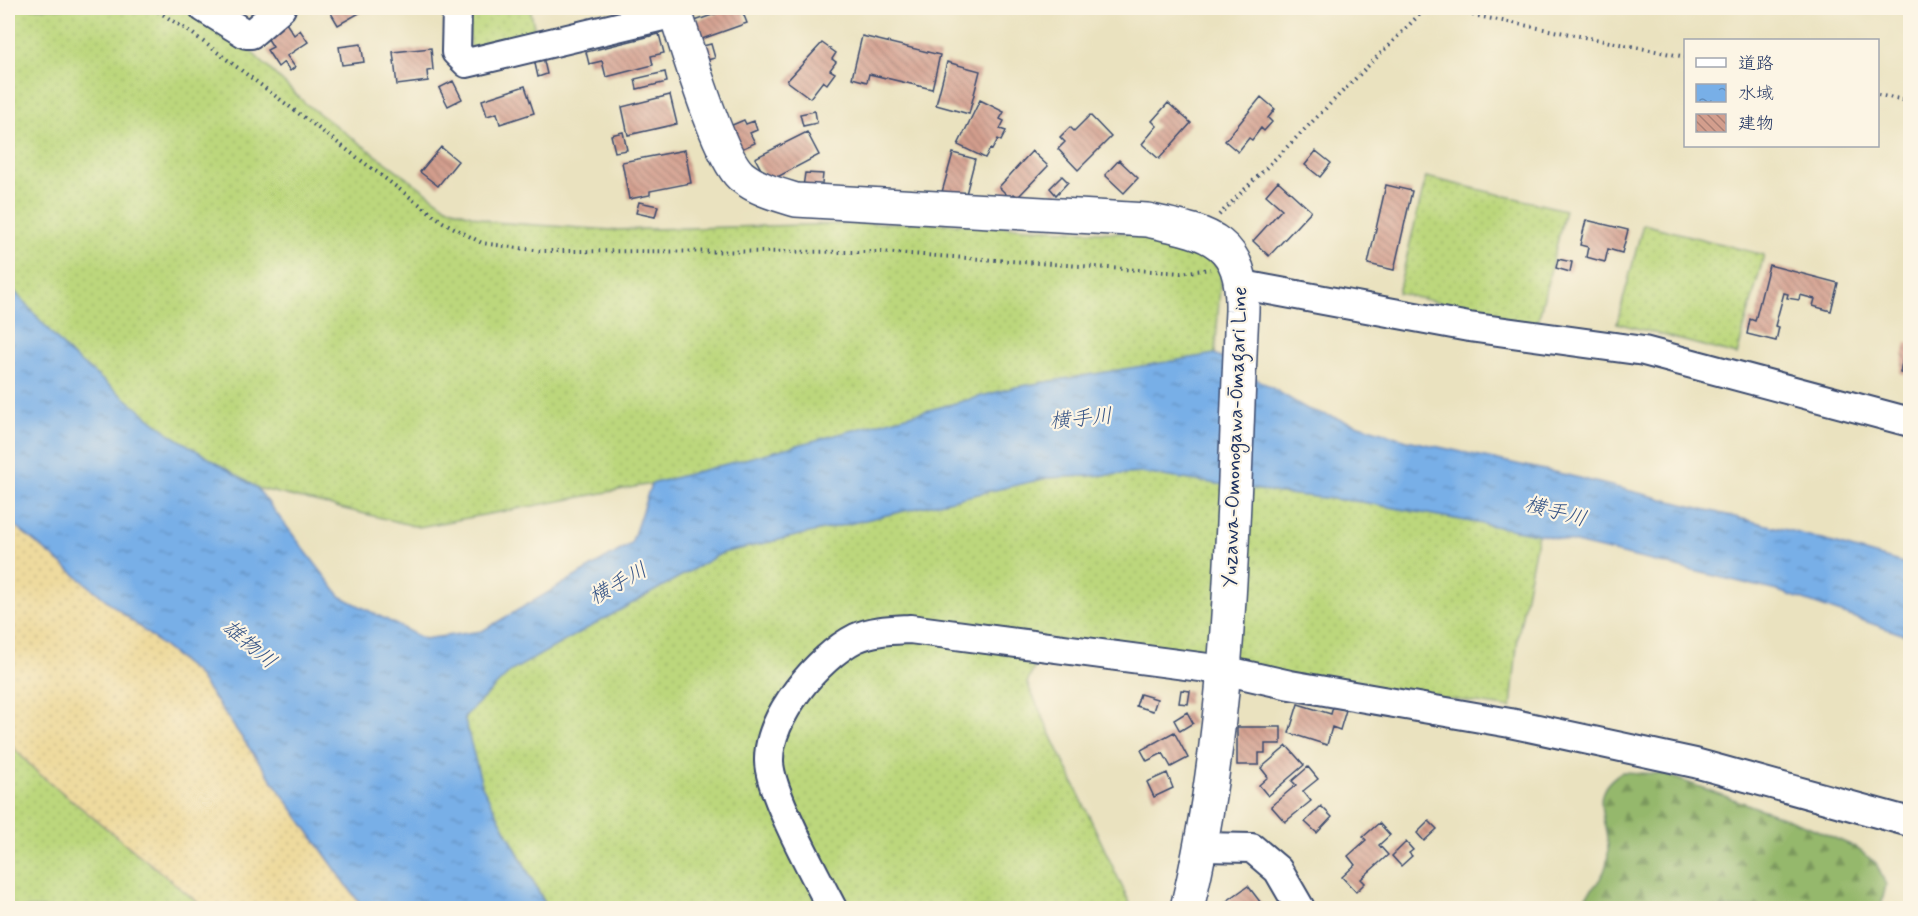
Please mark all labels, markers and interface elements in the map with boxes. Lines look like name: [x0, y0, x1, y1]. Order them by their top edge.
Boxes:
legend: [1684, 39, 1879, 147]
text: 道路: [1738, 52, 1774, 76]
text: 水域: [1738, 82, 1774, 106]
text: 建物: [1738, 112, 1774, 136]
street label: Yuzawa-Omonogawa-Ōmagari Line: [1217, 286, 1256, 588]
water label: 横手川: [1048, 402, 1114, 436]
water label: 横手川: [1522, 490, 1590, 534]
water label: 横手川: [584, 556, 653, 611]
water label: 雄物川: [216, 614, 282, 676]

